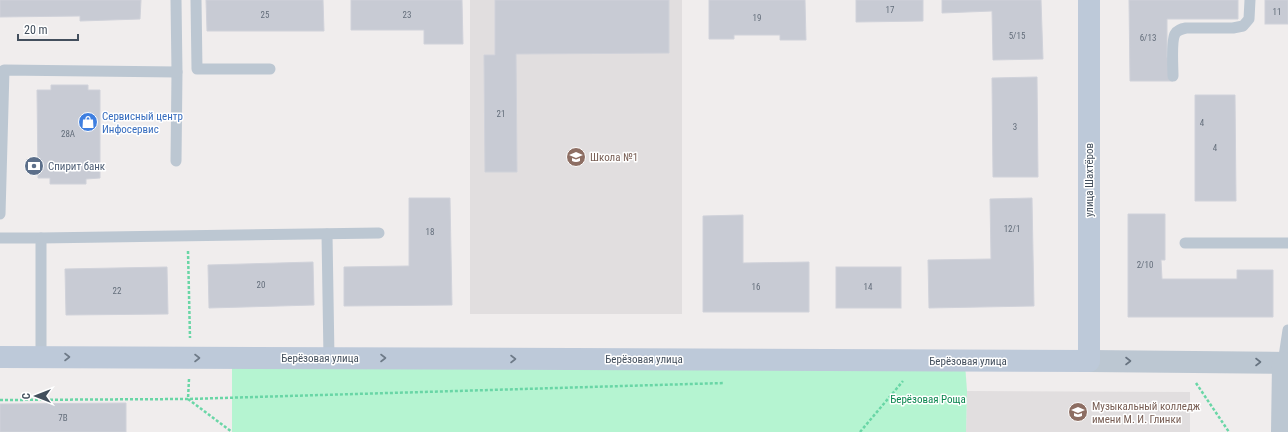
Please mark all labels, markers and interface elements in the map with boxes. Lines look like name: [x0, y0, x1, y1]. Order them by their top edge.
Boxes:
house number: 17: [886, 5, 895, 15]
house number: 11: [1273, 7, 1281, 17]
house number: 25: [261, 10, 270, 20]
house number: 23: [403, 10, 411, 20]
house number: 19: [753, 13, 761, 23]
scale bar: [18, 16, 78, 42]
text: 20 m: [24, 23, 48, 37]
house number: 5/15: [1009, 31, 1026, 41]
house number: 6/13: [1140, 33, 1156, 43]
house number: 21: [497, 109, 505, 119]
place label: Сервисный центр Инфосервис: [102, 110, 183, 136]
shop icon: Сервисный центр Инфосервис: [77, 111, 99, 133]
house number: 4: [1200, 118, 1205, 128]
house number: 3: [1013, 122, 1017, 132]
house number: 28А: [61, 129, 75, 139]
street label: улица Шахтёров: [1083, 143, 1096, 217]
house number: 4: [1213, 143, 1218, 153]
school or university icon: Школа №1: [565, 146, 587, 168]
place label: Школа №1: [590, 151, 638, 164]
bank icon: Спирит банк: [23, 155, 45, 177]
place label: Спирит банк: [48, 160, 106, 173]
house number: 12/1: [1004, 224, 1020, 234]
house number: 18: [426, 227, 434, 237]
house number: 2/10: [1137, 260, 1153, 270]
house number: 20: [257, 280, 265, 290]
house number: 16: [752, 282, 760, 292]
house number: 14: [864, 282, 873, 292]
house number: 22: [113, 286, 122, 296]
street label: Берёзовая улица: [281, 352, 359, 365]
one-way arrow: [64, 353, 70, 361]
street label: Берёзовая улица: [605, 353, 683, 366]
one-way arrow: [194, 354, 200, 362]
one-way arrow: [380, 354, 386, 362]
one-way arrow: [510, 355, 516, 363]
street label: Берёзовая улица: [929, 355, 1007, 368]
one-way arrow: [1125, 357, 1131, 365]
one-way arrow: [1255, 358, 1261, 366]
north arrow: [16, 376, 56, 416]
text: С: [20, 393, 33, 399]
park label: Берёзовая Роща: [890, 393, 966, 406]
place label: Музыкальный колледж имени М. И. Глинки: [1092, 400, 1201, 426]
school or university icon: Музыкальный колледж имени М. И. Глинки: [1067, 401, 1089, 423]
house number: 7В: [58, 413, 68, 423]

